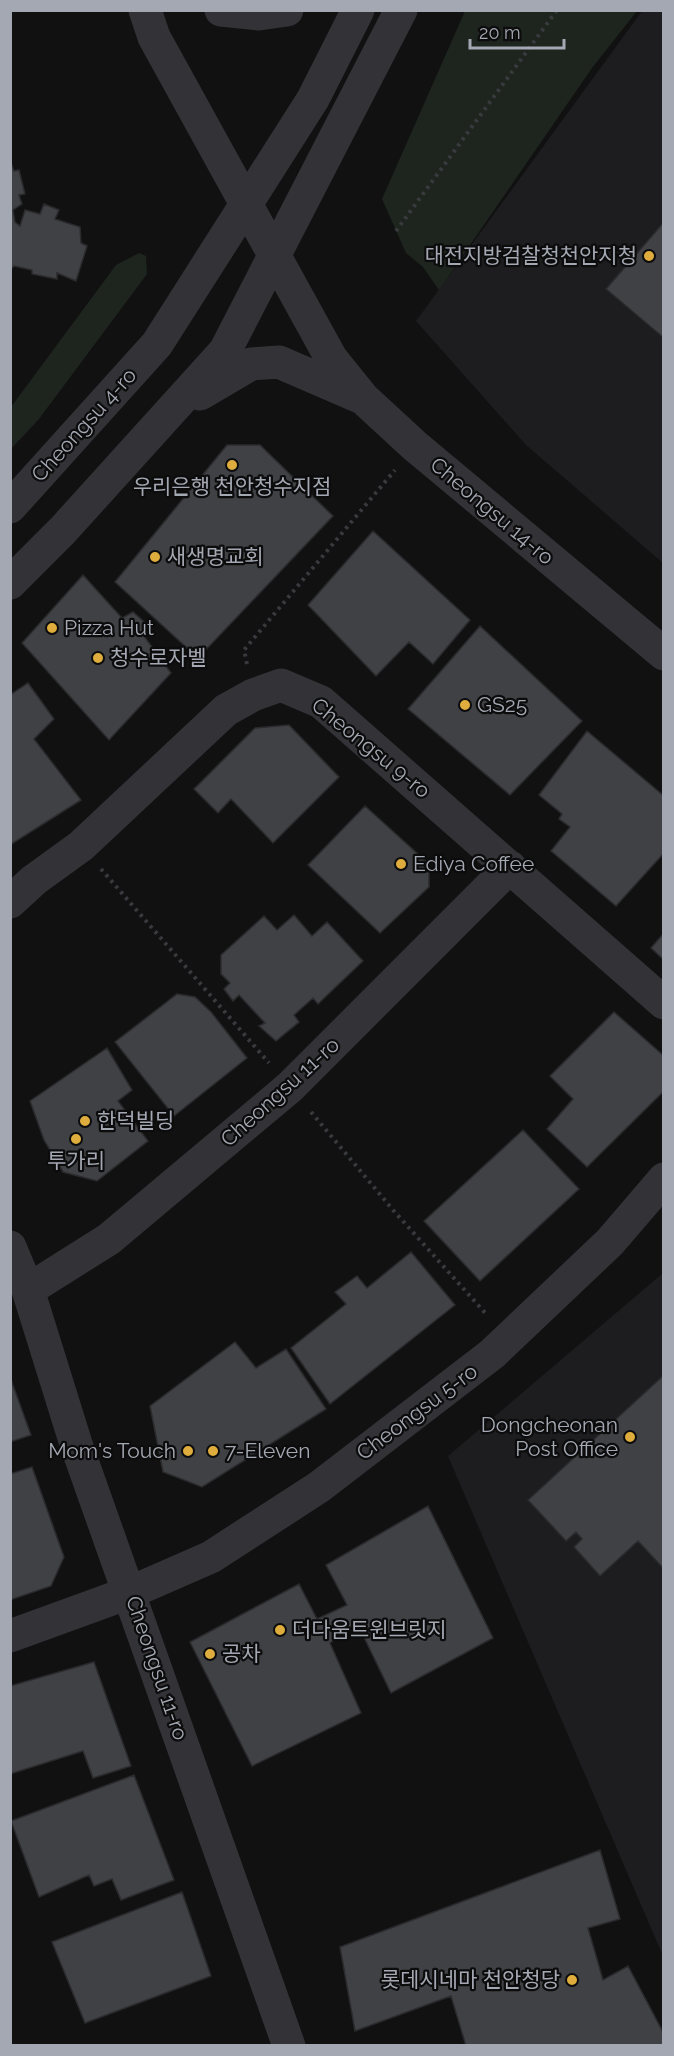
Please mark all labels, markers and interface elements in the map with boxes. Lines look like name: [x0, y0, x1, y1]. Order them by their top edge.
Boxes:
scale bar: [470, 12, 564, 50]
text: 20 m: [479, 22, 521, 43]
place label: 대전지방검찰청천안지청: [424, 243, 637, 268]
marker: 대전지방검찰청천안지청: [642, 249, 656, 263]
street label: Cheongsu 4-ro: [26, 363, 141, 487]
street label: Cheongsu 14-ro: [426, 452, 559, 570]
marker: 우리은행 천안청수지점: [225, 458, 239, 472]
place label: 우리은행 천안청수지점: [133, 474, 331, 499]
place label: 새생명교회: [167, 544, 264, 569]
marker: 새생명교회: [148, 550, 162, 564]
place label: Pizza Hut: [64, 615, 154, 640]
marker: Pizza Hut: [45, 621, 59, 635]
place label: 청수로자벨: [110, 645, 207, 670]
marker: 청수로자벨: [91, 651, 105, 665]
street label: Cheongsu 9-ro: [307, 692, 436, 803]
place label: GS25: [477, 692, 527, 717]
marker: GS25: [458, 698, 472, 712]
place label: Ediya Coffee: [413, 851, 534, 876]
marker: Ediya Coffee: [394, 857, 408, 871]
street label: Cheongsu 11-ro: [215, 1032, 344, 1151]
place label: 한덕빌딩: [97, 1108, 174, 1133]
marker: 한덕빌딩: [78, 1114, 92, 1128]
marker: 투가리: [69, 1132, 83, 1146]
place label: 투가리: [47, 1148, 105, 1173]
street label: Cheongsu 5-ro: [352, 1358, 482, 1465]
place label: Dongcheonan Post Office: [481, 1412, 618, 1461]
marker: Dongcheonan Post Office: [623, 1430, 637, 1444]
place label: Mom's Touch: [48, 1438, 176, 1463]
place label: 7-Eleven: [225, 1438, 310, 1463]
marker: Mom's Touch: [181, 1444, 195, 1458]
marker: 7-Eleven: [206, 1444, 220, 1458]
street label: Cheongsu 11-ro: [121, 1592, 194, 1743]
place label: 더다움트윈브릿지: [292, 1617, 447, 1642]
marker: 더다움트윈브릿지: [273, 1623, 287, 1637]
place label: 공차: [222, 1641, 261, 1666]
marker: 공차: [203, 1647, 217, 1661]
place label: 롯데시네마 천안청당: [381, 1967, 560, 1992]
marker: 롯데시네마 천안청당: [565, 1973, 579, 1987]

